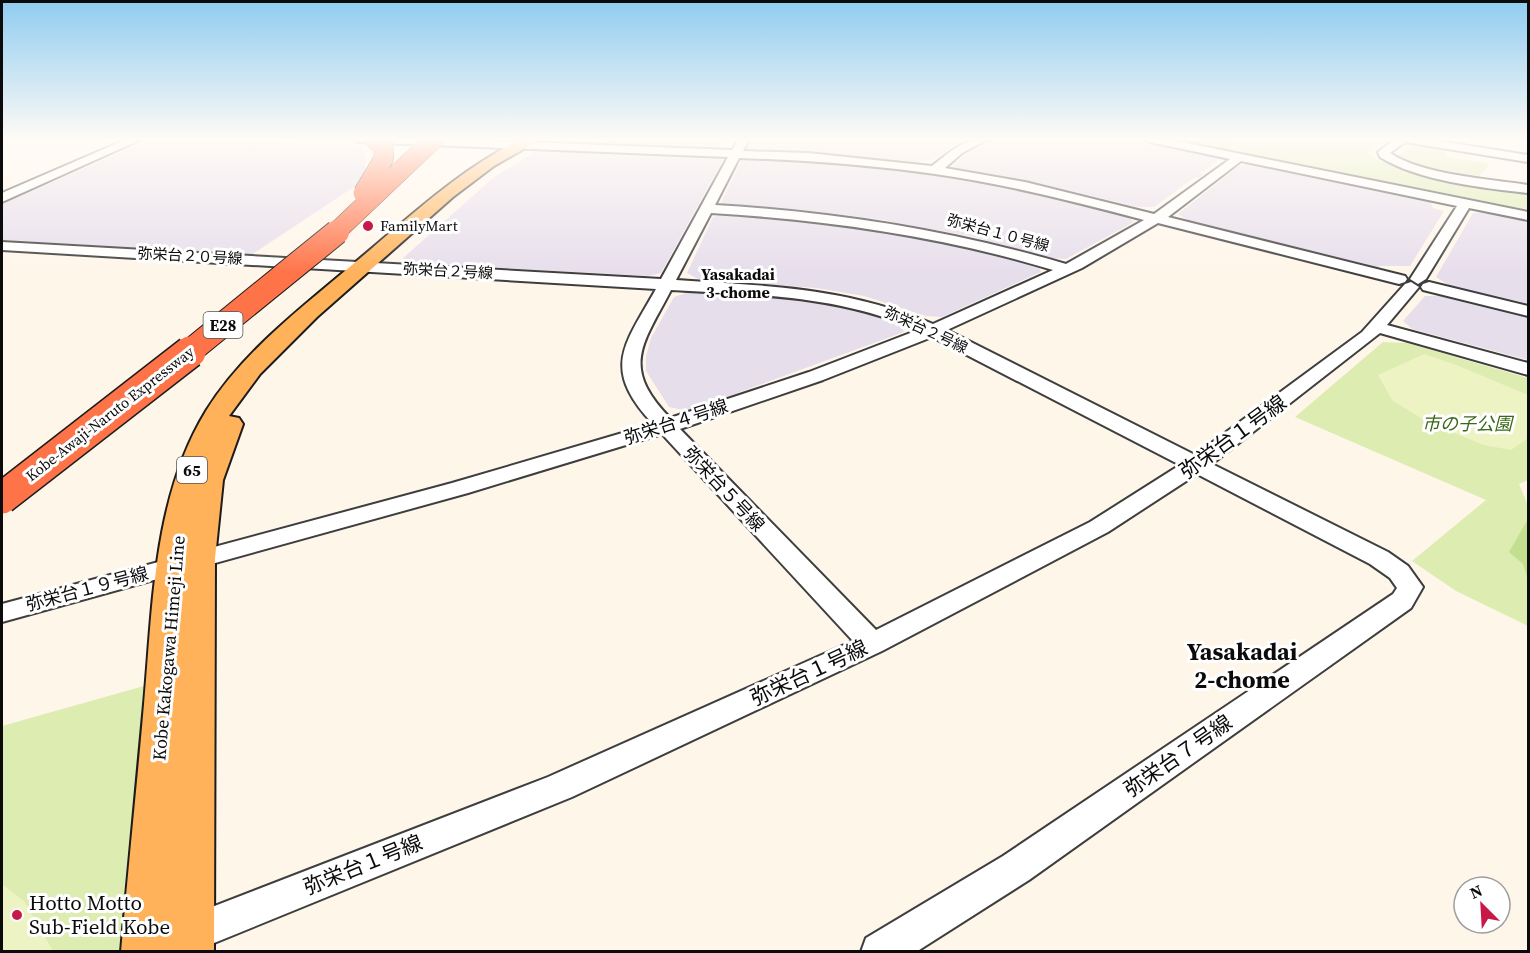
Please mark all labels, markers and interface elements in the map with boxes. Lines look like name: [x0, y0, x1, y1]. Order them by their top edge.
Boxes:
street label: 弥栄台１０号線: [945, 209, 1052, 256]
place label: FamilyMart: [380, 215, 458, 236]
marker: FamilyMart: [361, 219, 375, 233]
street label: 弥栄台２０号線: [137, 242, 243, 269]
street label: 弥栄台２号線: [403, 258, 494, 283]
district label: Yasakadai 3-chome: [701, 263, 775, 303]
street label: 弥栄台２号線: [881, 301, 971, 358]
road number: E28: [204, 312, 242, 338]
street label: Kobe-Awaji-Naruto Expressway: [21, 341, 198, 486]
street label: 弥栄台１号線: [1173, 388, 1292, 485]
street label: 弥栄台４号線: [621, 393, 731, 450]
park label: 市の子公園: [1422, 411, 1515, 436]
street label: 弥栄台５号線: [678, 441, 770, 537]
road number: 65: [177, 457, 207, 483]
street label: Kobe Kakogawa Himeji Line: [146, 534, 191, 761]
street label: 弥栄台１９号線: [23, 560, 151, 617]
street label: 弥栄台１号線: [746, 633, 872, 712]
district label: Yasakadai 2-chome: [1187, 635, 1298, 696]
street label: 弥栄台７号線: [1118, 708, 1238, 804]
street label: 弥栄台１号線: [299, 827, 427, 902]
north arrow: [1452, 875, 1512, 935]
text: N: [1466, 879, 1486, 904]
place label: Hotto Motto Sub-Field Kobe: [29, 888, 170, 941]
marker: Hotto Motto Sub-Field Kobe: [10, 908, 24, 922]

